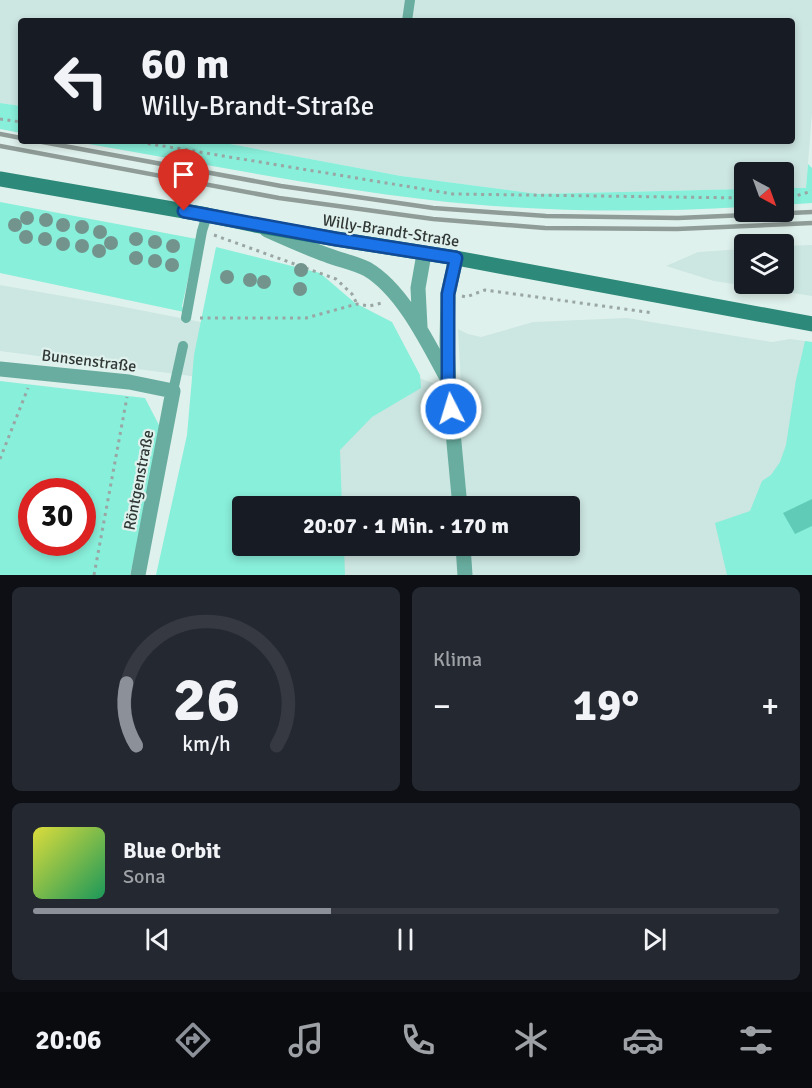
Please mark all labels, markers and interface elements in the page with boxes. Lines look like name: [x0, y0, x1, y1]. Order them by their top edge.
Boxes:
text: 60 m: [141, 39, 230, 90]
icon: left: [42, 42, 120, 120]
text: Willy-Brandt-Straße: [141, 90, 374, 123]
pin: [158, 149, 209, 211]
icon: arrive: [167, 158, 200, 191]
north arrow: [734, 162, 794, 222]
map controls: [734, 162, 794, 294]
street label: Willy-Brandt-Straße: [321, 210, 461, 252]
button: layers: [734, 234, 794, 294]
street label: Bunsenstraße: [40, 345, 137, 377]
position arrow: [419, 377, 483, 441]
street label: Röntgenstraße: [119, 428, 158, 532]
speed limit sign: 30: [18, 478, 96, 556]
text: 20:07 · 1 Min. · 170 m: [303, 512, 509, 539]
text: Klima: [433, 647, 482, 672]
text: 26: [172, 661, 240, 738]
text: 19°: [573, 678, 639, 733]
text: −: [433, 686, 451, 727]
text: +: [761, 686, 779, 727]
text: km/h: [182, 731, 230, 757]
text: Blue Orbit: [123, 837, 221, 864]
text: Sona: [123, 864, 166, 889]
icon: previous: [141, 923, 174, 956]
icon: pause: [389, 923, 422, 956]
icon: next: [638, 923, 671, 956]
icon: directions: [172, 1019, 214, 1061]
icon: music: [285, 1019, 327, 1061]
icon: phone: [397, 1019, 439, 1061]
icon: climate: [510, 1019, 552, 1061]
icon: car: [622, 1019, 664, 1061]
icon: filters: [735, 1019, 777, 1061]
text: 20:06: [35, 1024, 102, 1057]

